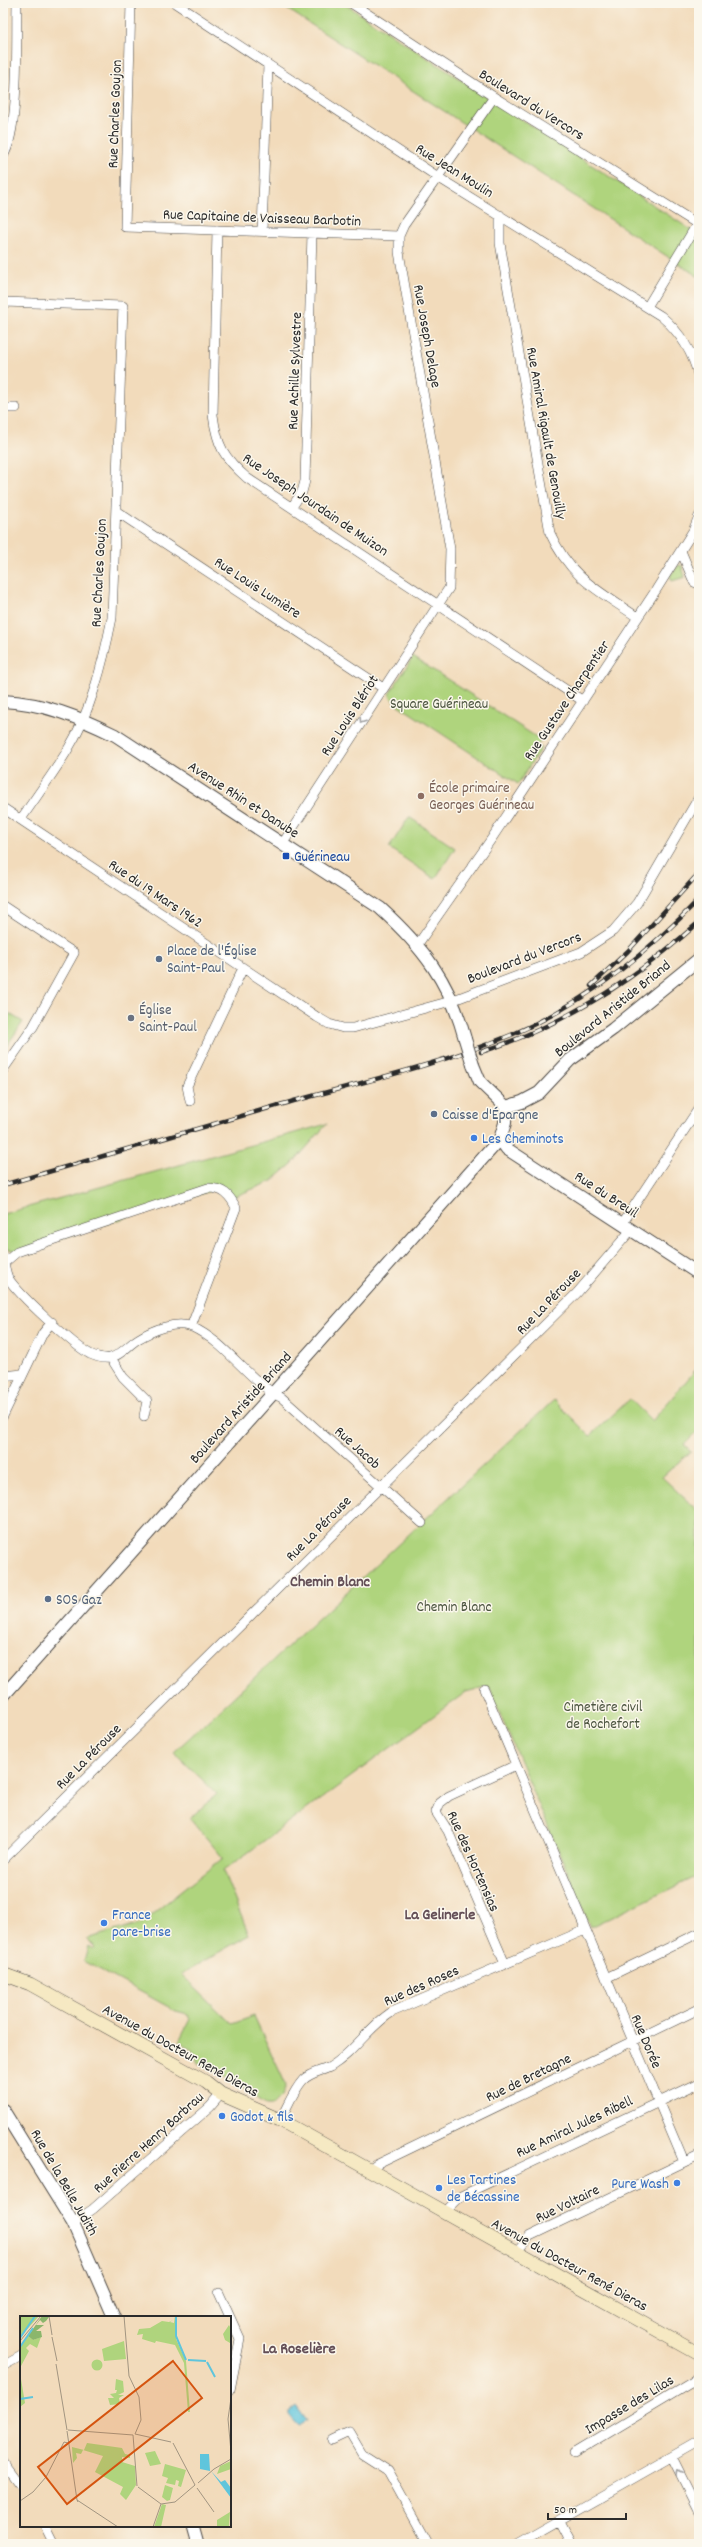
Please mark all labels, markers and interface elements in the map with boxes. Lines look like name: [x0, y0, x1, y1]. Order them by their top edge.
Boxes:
street label: Rue Charles Goujon: [103, 59, 129, 169]
street label: Boulevard du Vercors: [474, 64, 588, 147]
street label: Rue Jean Moulin: [411, 139, 497, 204]
street label: Rue Capitaine de Vaisseau Barbotin: [162, 205, 362, 233]
street label: Rue Joseph Delage: [406, 283, 446, 390]
street label: Rue Achille Sylvestre: [283, 311, 309, 430]
street label: Rue Amiral Rigault de Genouilly: [519, 345, 571, 522]
street label: Rue Joseph Jourdain de Muizon: [238, 449, 392, 563]
street label: Rue Charles Goujon: [86, 518, 114, 628]
street label: Rue Louis Lumière: [209, 552, 305, 625]
street label: Rue Gustave Charpentier: [519, 636, 616, 766]
street label: Rue Louis Blériot: [316, 671, 386, 761]
park label: Square Guérineau: [390, 694, 488, 716]
one-way arrow: [360, 716, 367, 723]
street label: Avenue Rhin et Danube: [183, 756, 303, 845]
place label: École primaire Georges Guérineau: [429, 778, 534, 817]
marker: École primaire Georges Guérineau: [416, 791, 426, 801]
place label: Guérineau: [294, 847, 350, 869]
marker: Guérineau: [281, 851, 291, 861]
street label: Rue du 19 Mars 1962: [103, 855, 206, 934]
street label: Boulevard du Vercors: [464, 927, 585, 991]
place label: Place de l'Église Saint-Paul: [167, 941, 257, 980]
marker: Place de l'Église Saint-Paul: [154, 954, 164, 964]
street label: Boulevard Aristide Briand: [550, 956, 676, 1064]
place label: Église Saint-Paul: [139, 1000, 197, 1039]
marker: Église Saint-Paul: [126, 1013, 136, 1023]
place label: Caisse d'Épargne: [442, 1105, 539, 1127]
marker: Caisse d'Épargne: [429, 1109, 439, 1119]
place label: Les Cheminots: [482, 1129, 564, 1151]
marker: Les Cheminots: [469, 1133, 479, 1143]
street label: Rue du Breuil: [569, 1167, 643, 1225]
street label: Rue La Pérouse: [512, 1264, 587, 1341]
street label: Boulevard Aristide Briand: [185, 1347, 298, 1469]
street label: Rue Jacob: [329, 1422, 385, 1475]
street label: Rue La Pérouse: [281, 1491, 358, 1567]
district label: Chemin Blanc: [290, 1571, 371, 1594]
place label: SOS Gaz: [56, 1590, 102, 1612]
marker: SOS Gaz: [43, 1594, 53, 1604]
park label: Chemin Blanc: [417, 1597, 491, 1619]
park label: Cimetière civil de Rochefort: [564, 1697, 643, 1736]
street label: Rue La Pérouse: [51, 1719, 128, 1795]
street label: Rue des Hortensias: [440, 1808, 504, 1916]
district label: La Gelinerle: [405, 1904, 475, 1927]
place label: France pare-brise: [112, 1905, 171, 1944]
marker: France pare-brise: [99, 1918, 109, 1928]
street label: Rue des Roses: [381, 1960, 463, 2013]
street label: Avenue du Docteur René Dieras: [98, 1999, 262, 2104]
street label: Rue Dorée: [624, 2011, 667, 2073]
street label: Rue de Bretagne: [482, 2048, 576, 2109]
street label: Rue Pierre Henry Barbrau: [89, 2088, 210, 2199]
street label: Rue Amiral Jules Ribell: [513, 2091, 637, 2165]
place label: Godot & fils: [230, 2107, 294, 2129]
marker: Godot & fils: [217, 2111, 227, 2121]
street label: Rue de la Belle Judith: [24, 2126, 103, 2241]
place label: Les Tartines de Bécassine: [447, 2170, 520, 2209]
place label: Pure Wash: [611, 2174, 669, 2196]
marker: Pure Wash: [672, 2178, 682, 2188]
street label: Rue Voltaire: [532, 2180, 604, 2230]
marker: Les Tartines de Bécassine: [434, 2183, 444, 2193]
street label: Avenue du Docteur René Dieras: [487, 2213, 651, 2318]
inset map: [20, 2316, 231, 2527]
district label: La Roselière: [262, 2338, 336, 2361]
street label: Impasse des Lilas: [581, 2370, 679, 2441]
one-way arrow: [676, 2468, 684, 2476]
scale bar: [548, 2495, 626, 2521]
text: 50 m: [554, 2502, 577, 2519]

